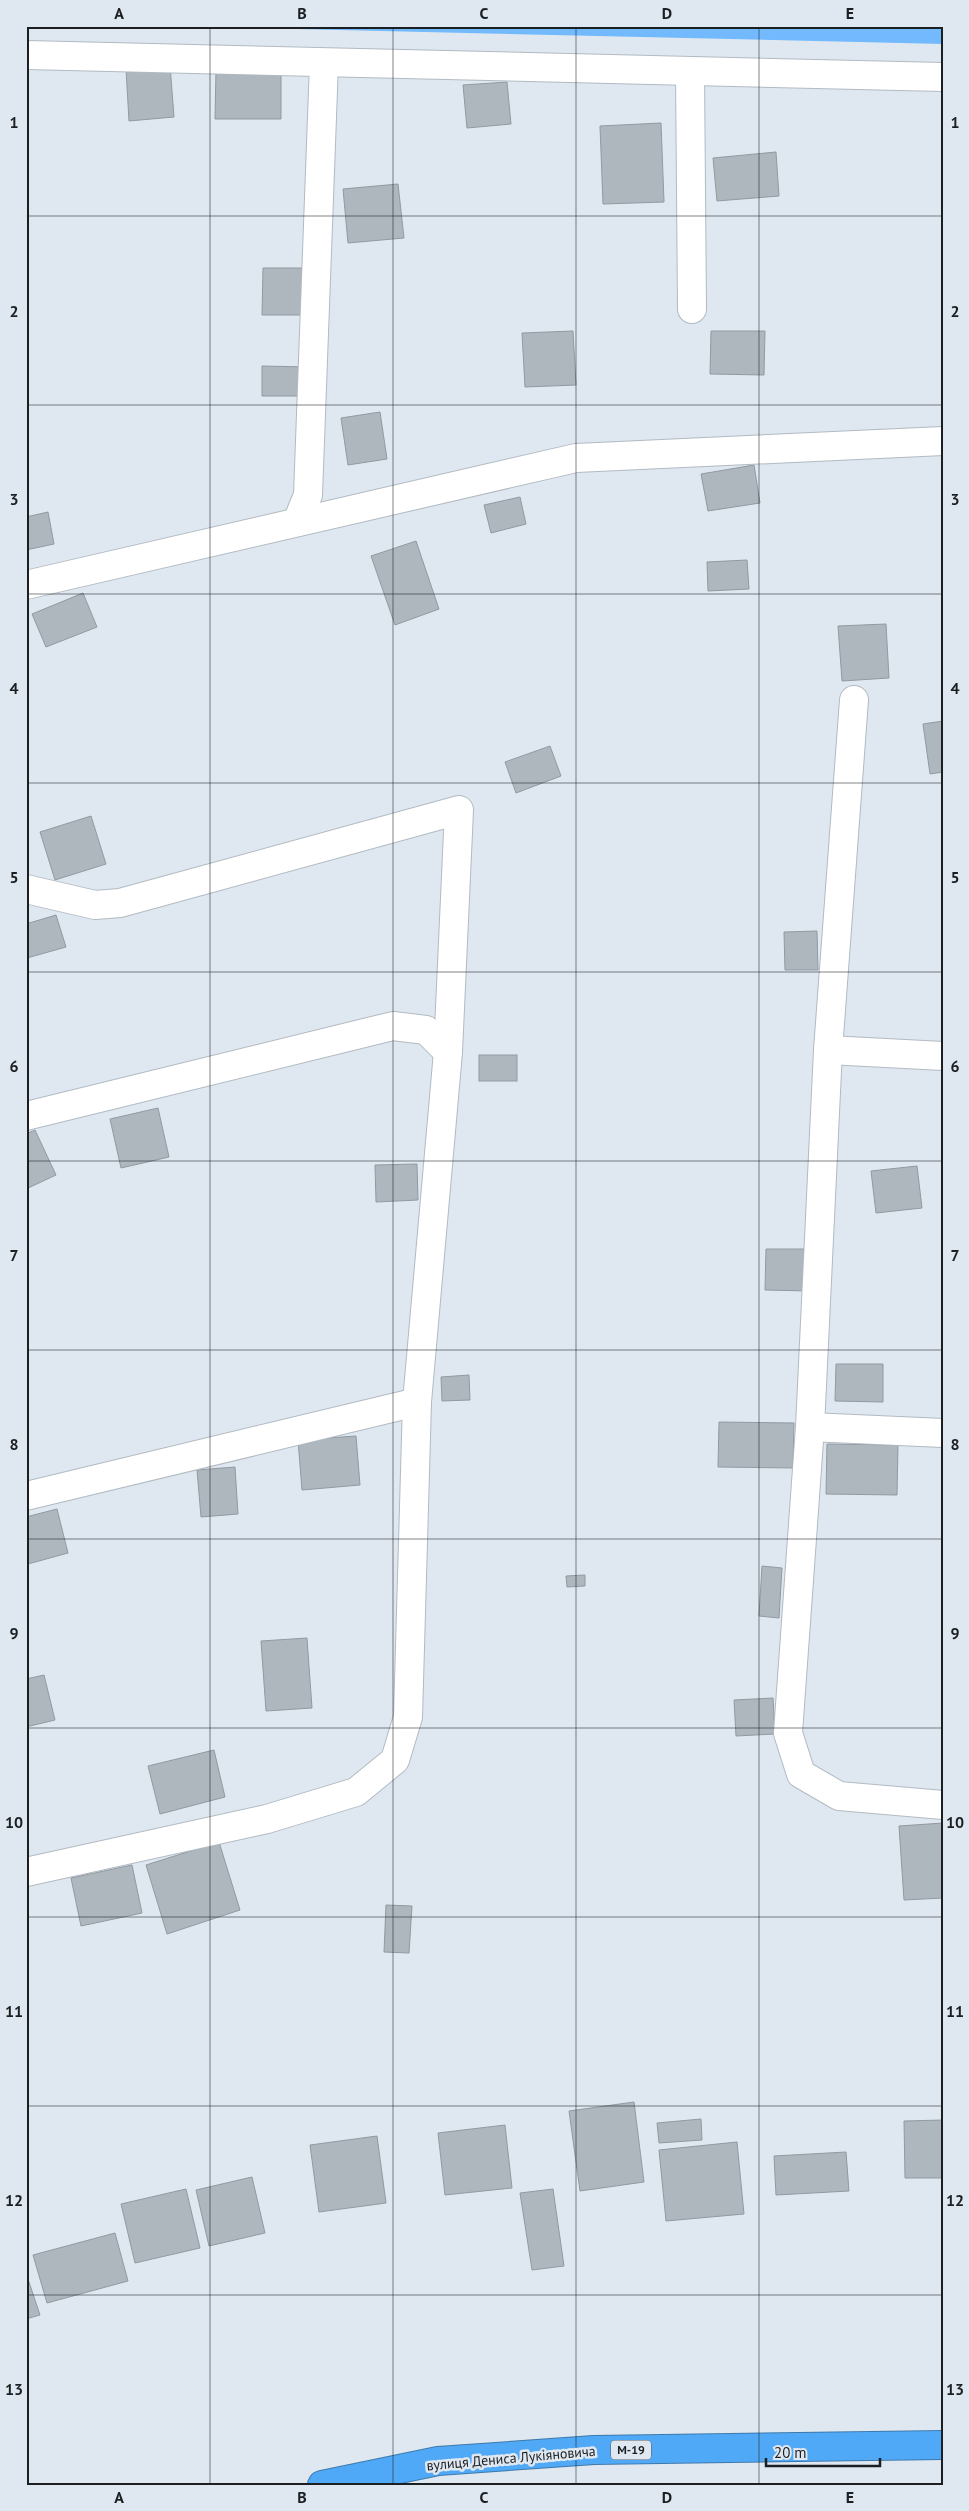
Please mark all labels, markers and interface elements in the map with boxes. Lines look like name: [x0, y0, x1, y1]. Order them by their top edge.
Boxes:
text: A: [114, 3, 124, 23]
text: B: [297, 3, 307, 23]
text: C: [480, 3, 489, 23]
text: D: [662, 3, 672, 23]
text: E: [846, 3, 854, 23]
text: 1: [9, 112, 19, 132]
text: 1: [950, 112, 960, 132]
text: 2: [9, 301, 19, 321]
text: 2: [950, 301, 960, 321]
text: 3: [9, 489, 19, 509]
text: 3: [950, 489, 960, 509]
text: 4: [9, 678, 19, 698]
text: 4: [950, 678, 960, 698]
text: 5: [9, 867, 19, 887]
text: 5: [950, 867, 960, 887]
text: 6: [9, 1056, 19, 1076]
text: 6: [950, 1056, 960, 1076]
text: 7: [9, 1245, 19, 1265]
text: 7: [950, 1245, 960, 1265]
text: 8: [9, 1434, 19, 1454]
text: 8: [950, 1434, 960, 1454]
text: 9: [9, 1623, 19, 1643]
text: 9: [950, 1623, 960, 1643]
text: 10: [5, 1812, 23, 1832]
text: 10: [946, 1812, 964, 1832]
text: 11: [5, 2001, 23, 2021]
text: 11: [946, 2001, 964, 2021]
text: 12: [5, 2190, 23, 2210]
text: 12: [946, 2190, 964, 2210]
text: 13: [5, 2379, 23, 2399]
text: 13: [946, 2379, 964, 2399]
scale bar: [766, 2436, 880, 2468]
road number: М-19: [611, 2440, 651, 2460]
street label: вулиця Дениса Лукіяновича: [426, 2442, 596, 2474]
text: 20 m: [774, 2443, 807, 2462]
text: A: [114, 2487, 124, 2507]
text: B: [297, 2487, 307, 2507]
text: C: [480, 2487, 489, 2507]
text: D: [662, 2487, 672, 2507]
text: E: [846, 2487, 854, 2507]

